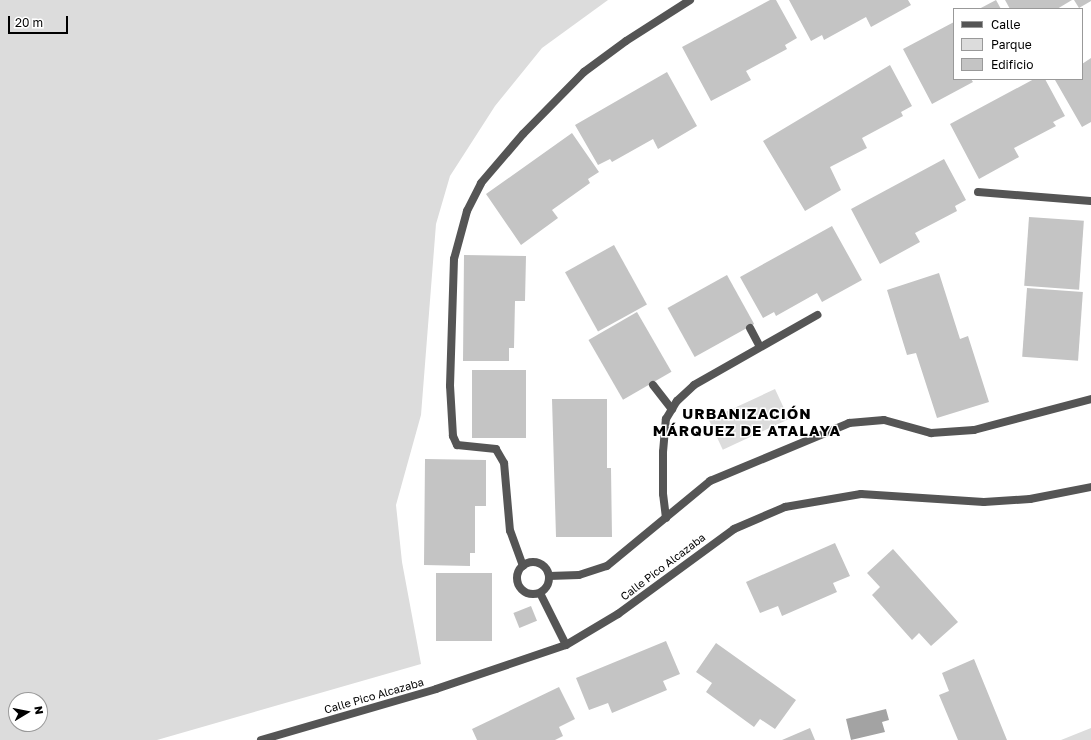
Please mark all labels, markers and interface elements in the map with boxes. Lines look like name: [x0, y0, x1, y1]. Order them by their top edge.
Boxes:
scale bar: [10, 8, 70, 34]
legend: [953, 8, 1083, 80]
text: 20 m: [15, 15, 43, 30]
text: Calle: [991, 17, 1020, 32]
text: Parque: [991, 37, 1032, 52]
text: Edificio: [991, 57, 1033, 72]
district label: URBANIZACIÓN MÁRQUEZ DE ATALAYA: [653, 404, 841, 439]
street label: Calle Pico Alcazaba: [618, 531, 708, 603]
street label: Calle Pico Alcazaba: [323, 675, 425, 717]
north arrow: [8, 692, 48, 732]
text: N: [32, 705, 46, 715]

